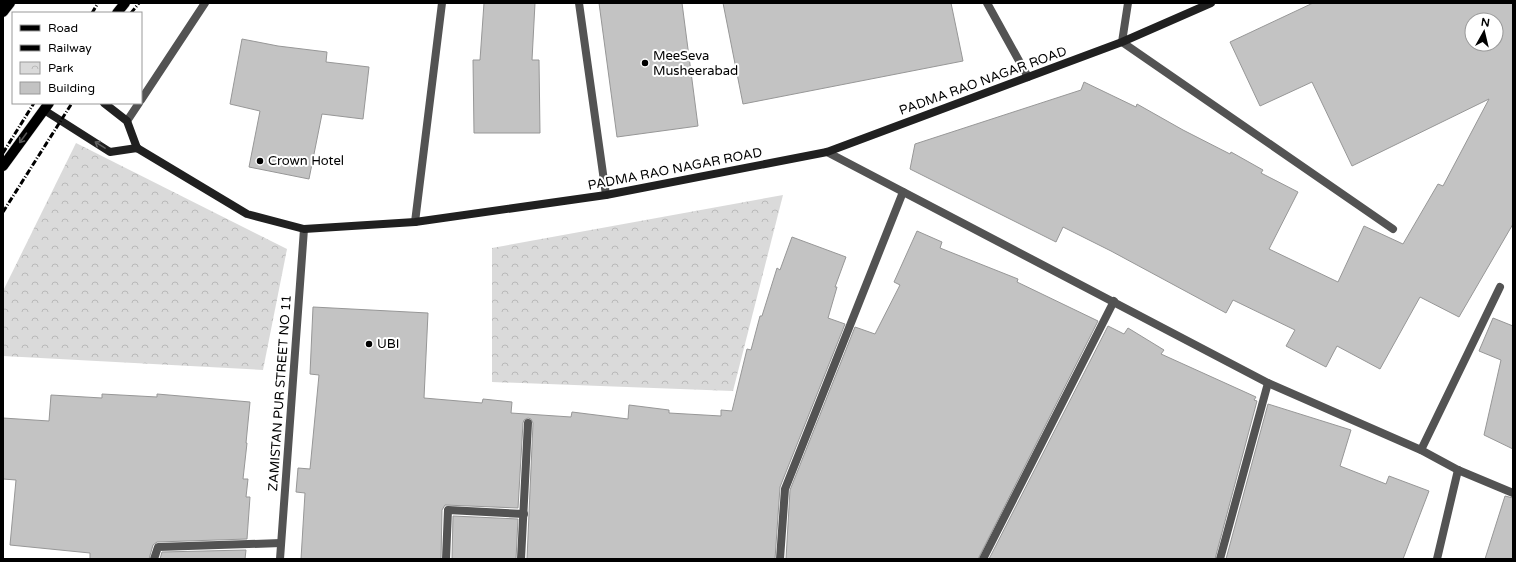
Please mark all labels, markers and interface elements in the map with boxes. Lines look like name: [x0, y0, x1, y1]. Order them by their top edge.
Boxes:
legend: [12, 12, 142, 104]
north arrow: [1464, 12, 1504, 52]
text: N: [1480, 16, 1491, 30]
text: Road: [48, 21, 78, 35]
text: Railway: [48, 41, 92, 55]
street label: PADMA RAO NAGAR ROAD: [897, 43, 1069, 119]
place label: MeeSeva Musheerabad: [653, 48, 738, 79]
marker: MeeSeva Musheerabad: [640, 58, 650, 68]
text: Park: [48, 61, 74, 75]
text: Building: [48, 81, 95, 95]
one-way arrow: [19, 132, 28, 143]
one-way arrow: [95, 141, 106, 149]
street label: PADMA RAO NAGAR ROAD: [587, 144, 764, 194]
place label: Crown Hotel: [268, 153, 344, 169]
marker: Crown Hotel: [255, 156, 265, 166]
street label: ZAMISTAN PUR STREET NO 11: [265, 294, 295, 492]
place label: UBI: [377, 336, 400, 352]
marker: UBI: [364, 339, 374, 349]

